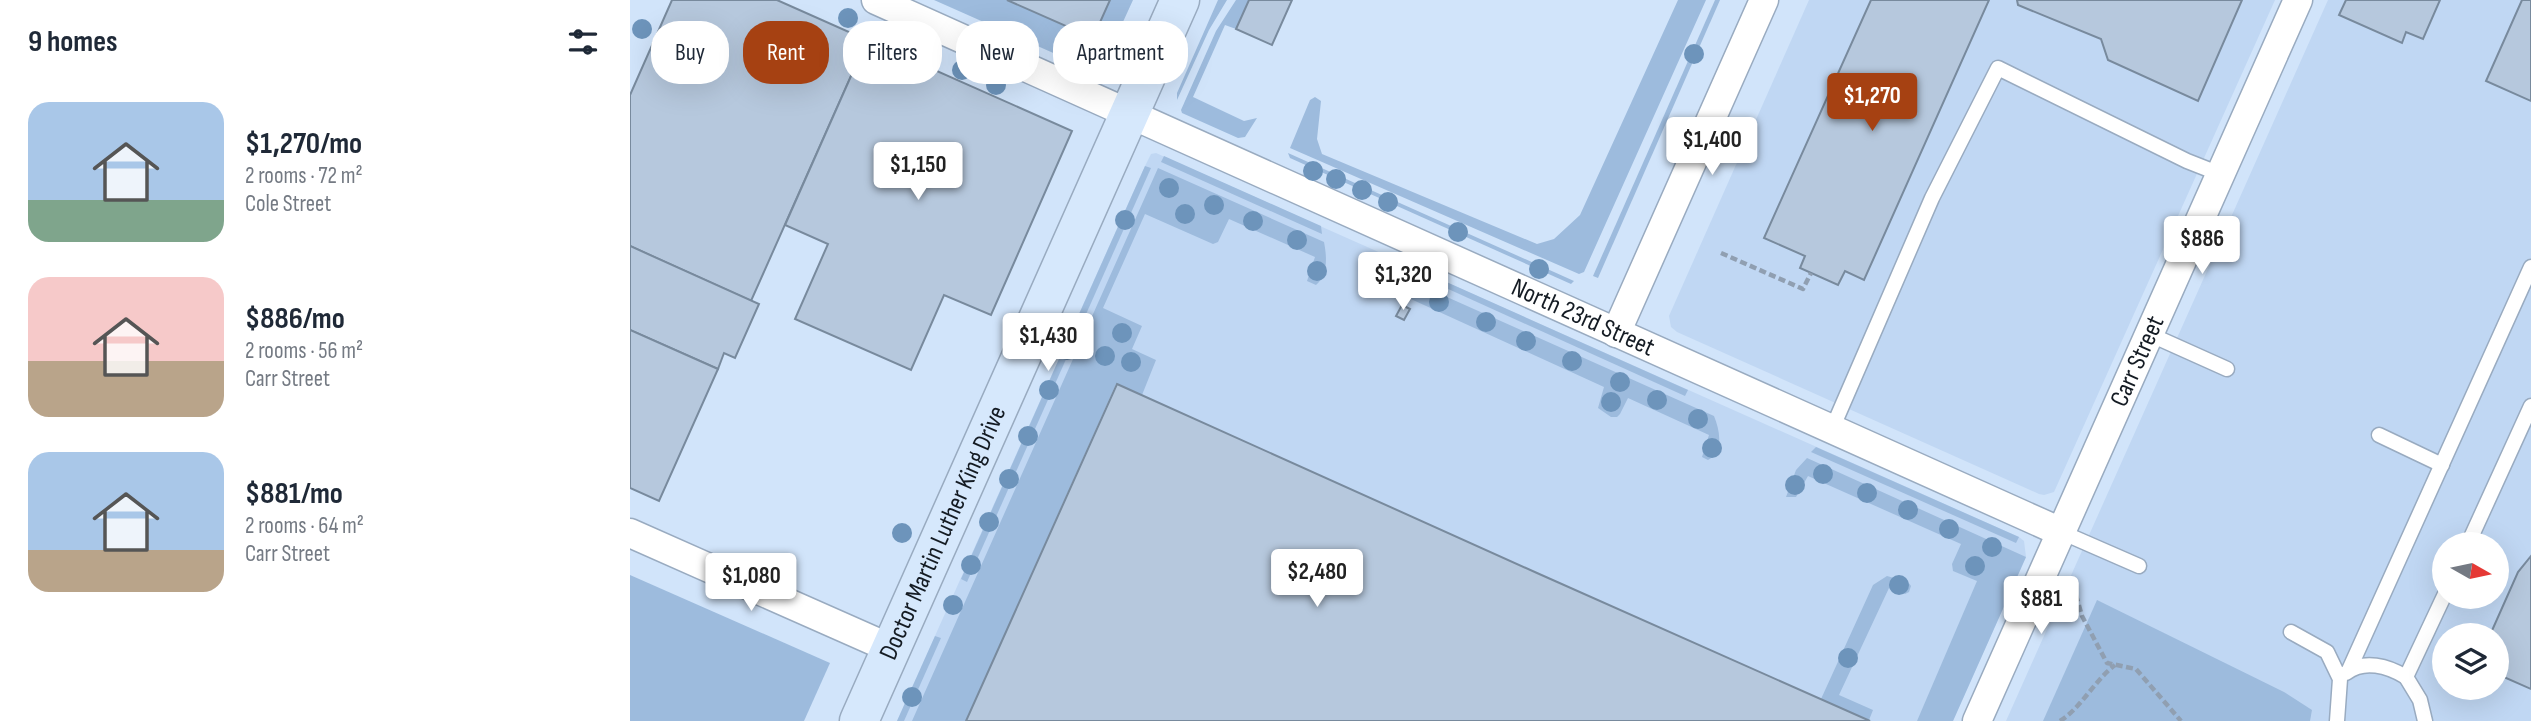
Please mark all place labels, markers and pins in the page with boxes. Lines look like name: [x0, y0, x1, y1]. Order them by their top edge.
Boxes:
pin: $1,270: [1815, 74, 1929, 133]
pin: $1,400: [1655, 118, 1769, 177]
pin: $1,150: [861, 142, 975, 202]
pin: $886: [2161, 216, 2243, 276]
pin: $1,320: [1346, 252, 1460, 312]
pin: $1,430: [991, 314, 1105, 373]
pin: $2,480: [1260, 550, 1374, 609]
pin: $1,080: [694, 554, 808, 613]
pin: $881: [2000, 576, 2082, 636]

